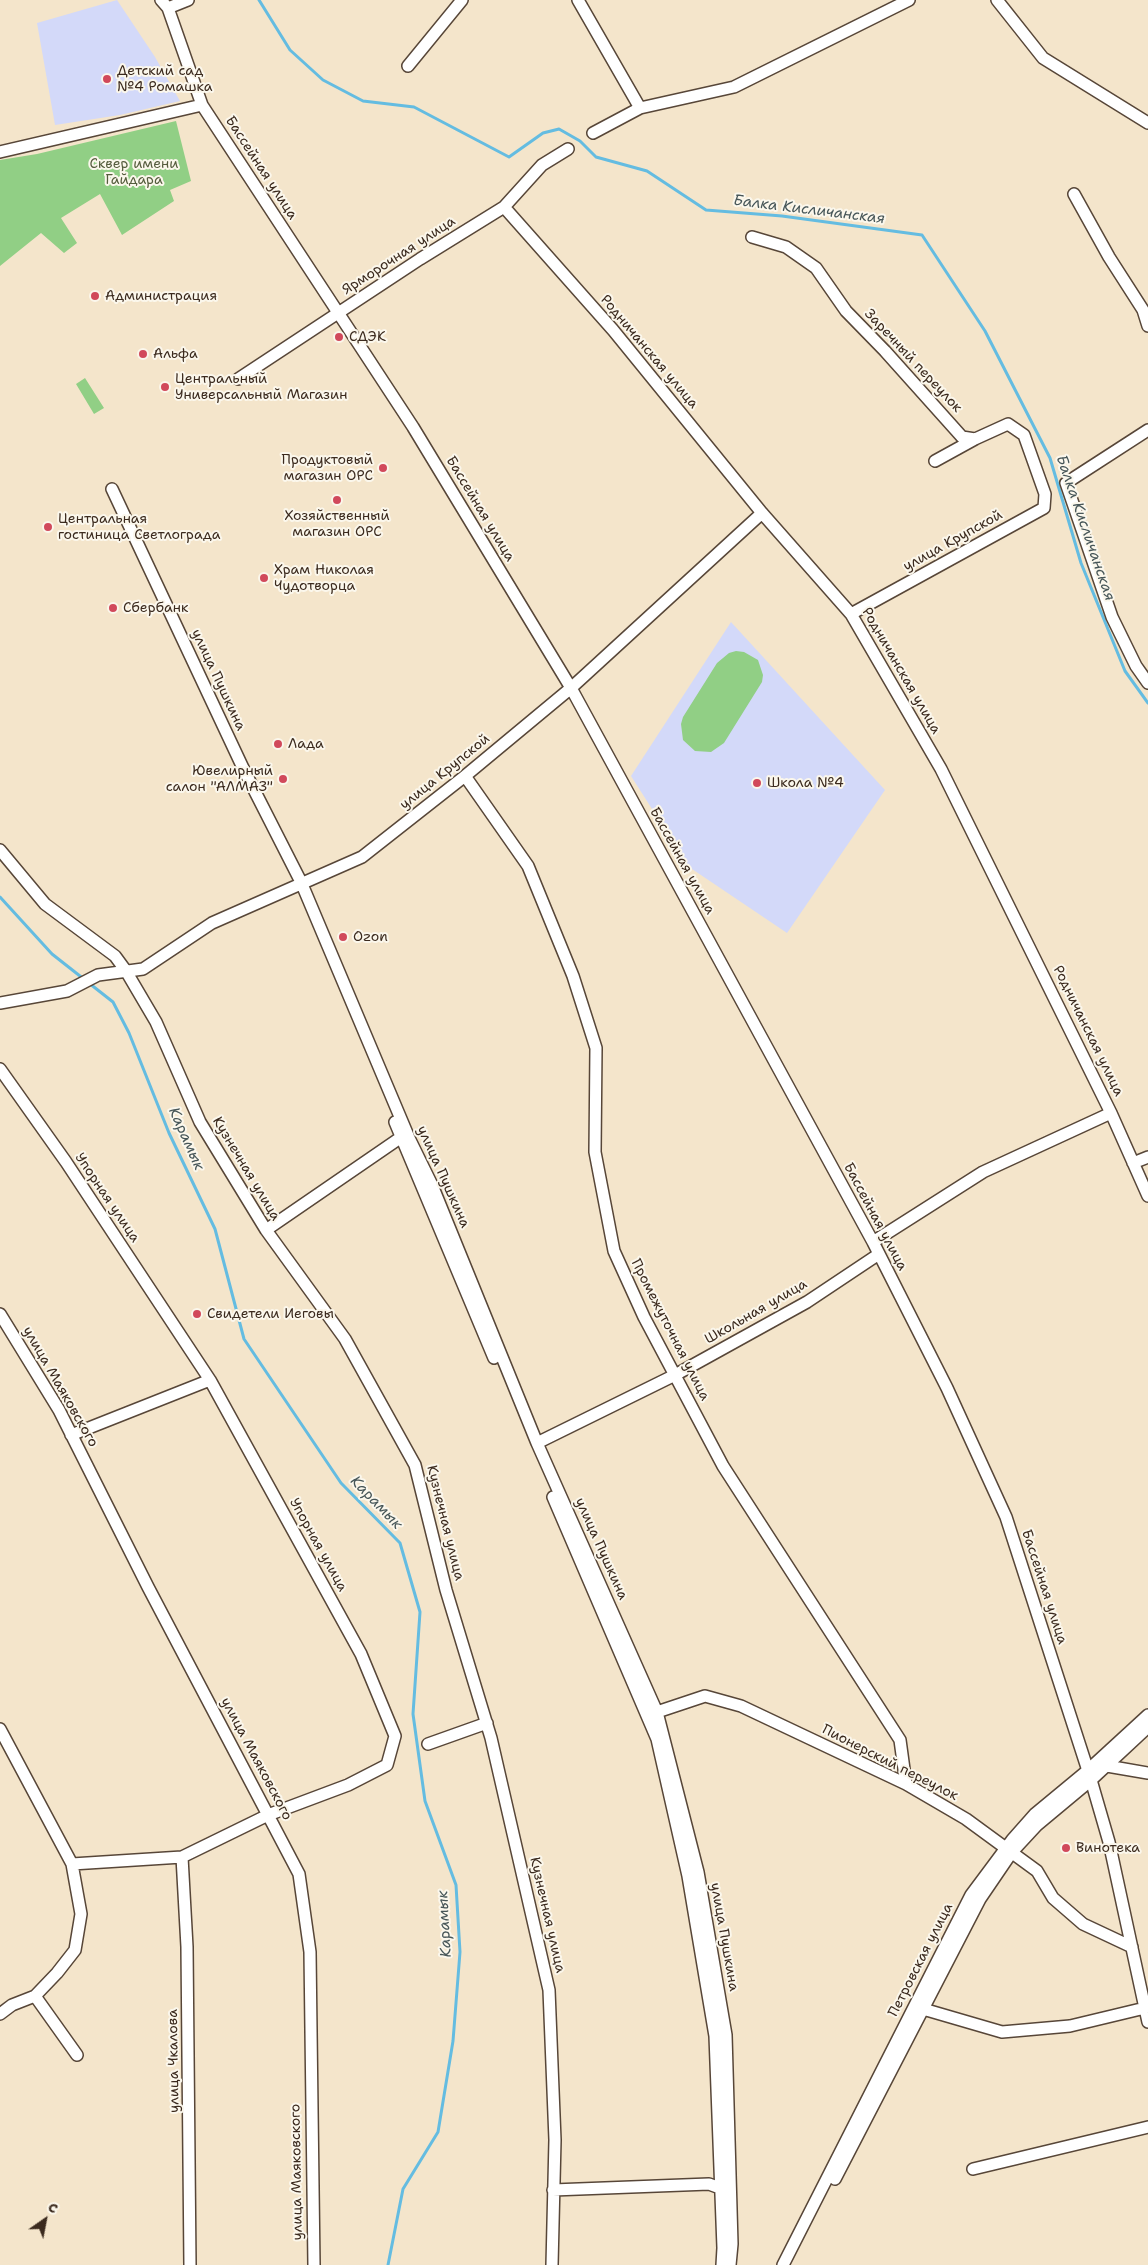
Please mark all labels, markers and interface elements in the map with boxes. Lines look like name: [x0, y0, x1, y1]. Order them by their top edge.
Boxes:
place label: Детский сад №4 Ромашка: [117, 63, 212, 95]
marker: Детский сад №4 Ромашка: [101, 73, 113, 85]
street label: Бассейная улица: [221, 113, 301, 223]
park label: Сквер имени Гайдара: [90, 156, 178, 188]
water label: Балка Кисличанская: [732, 192, 886, 228]
street label: Ярморочная улица: [339, 213, 459, 299]
place label: Администрация: [105, 288, 217, 304]
marker: Администрация: [89, 290, 101, 302]
street label: Родничанская улица: [597, 292, 701, 412]
street label: Заречный переулок: [861, 306, 965, 416]
place label: СДЭК: [349, 329, 386, 345]
marker: СДЭК: [333, 331, 345, 343]
place label: Альфа: [153, 346, 198, 362]
marker: Альфа: [137, 348, 149, 360]
place label: Центральный Универсальный Магазин: [175, 371, 347, 404]
marker: Центральный Универсальный Магазин: [159, 381, 171, 393]
place label: Продуктовый магазин ОРС: [282, 452, 373, 484]
street label: Бассейная улица: [442, 453, 518, 565]
water label: Балка Кисличанская: [1052, 453, 1118, 603]
marker: Продуктовый магазин ОРС: [377, 462, 389, 474]
marker: Хозяйственный магазин ОРС: [331, 494, 343, 506]
street label: улица Крупской: [900, 507, 1006, 575]
place label: Хозяйственный магазин ОРС: [284, 508, 390, 540]
place label: Центральная гостиница Светлограда: [58, 511, 220, 544]
marker: Центральная гостиница Светлограда: [42, 521, 54, 533]
place label: Храм Николая Чудотворца: [274, 562, 374, 594]
marker: Храм Николая Чудотворца: [258, 572, 270, 584]
place label: Сбербанк: [123, 600, 188, 616]
marker: Сбербанк: [107, 602, 119, 614]
street label: Родничанская улица: [858, 605, 944, 737]
street label: улица Пушкина: [187, 627, 249, 733]
street label: улица Крупской: [397, 731, 493, 813]
place label: Лада: [288, 736, 324, 752]
marker: Лада: [272, 738, 284, 750]
place label: Ювелирный салон "АЛМАЗ": [166, 763, 273, 796]
marker: Ювелирный салон "АЛМАЗ": [277, 773, 289, 785]
place label: Школа №4: [767, 775, 844, 791]
marker: Школа №4: [751, 777, 763, 789]
street label: Бассейная улица: [646, 805, 718, 917]
place label: Ozon: [353, 929, 388, 945]
marker: Ozon: [337, 931, 349, 943]
street label: Родничанская улица: [1049, 963, 1127, 1099]
water label: Карамык: [164, 1105, 208, 1173]
street label: Кузнечная улица: [208, 1114, 284, 1224]
street label: улица Пушкина: [413, 1123, 473, 1231]
street label: Упорная улица: [71, 1150, 143, 1246]
street label: Бассейная улица: [839, 1160, 911, 1274]
street label: Промежуточная улица: [627, 1256, 713, 1404]
street label: Школьная улица: [702, 1276, 810, 1348]
place label: Свидетели Иеговы: [207, 1306, 334, 1322]
marker: Свидетели Иеговы: [191, 1308, 203, 1320]
street label: улица Маяковского: [19, 1324, 101, 1450]
street label: Кузнечная улица: [423, 1464, 467, 1582]
water label: Карамык: [346, 1473, 406, 1533]
street label: Упорная улица: [285, 1495, 351, 1595]
street label: улица Пушкина: [571, 1495, 631, 1603]
street label: Бассейная улица: [1018, 1527, 1070, 1647]
street label: улица Маяковского: [217, 1695, 295, 1823]
street label: Пионерский переулок: [819, 1721, 961, 1805]
place label: Винотека: [1076, 1840, 1140, 1856]
marker: Винотека: [1060, 1842, 1072, 1854]
street label: Кузнечная улица: [526, 1855, 568, 1975]
street label: улица Пушкина: [706, 1881, 742, 1993]
water label: Карамык: [434, 1890, 456, 1958]
street label: Петровская улица: [885, 1900, 957, 2020]
street label: улица Чкалова: [165, 2009, 183, 2113]
street label: улица Маяковского: [287, 2104, 307, 2240]
north arrow: [20, 2195, 70, 2245]
text: С: [45, 2198, 62, 2217]

